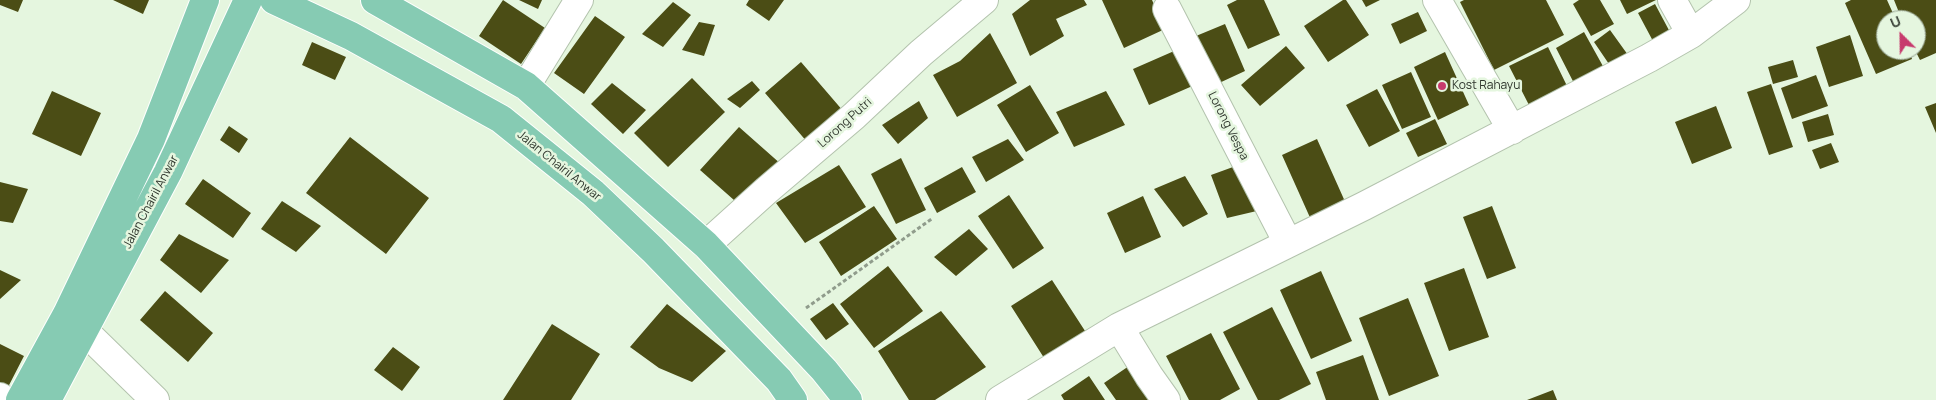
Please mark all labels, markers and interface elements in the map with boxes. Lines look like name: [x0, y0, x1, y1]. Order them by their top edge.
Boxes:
north arrow: [1876, 10, 1926, 60]
text: U: [1887, 11, 1904, 32]
place label: Kost Rahayu: [1452, 79, 1520, 93]
marker: Kost Rahayu: [1436, 80, 1448, 92]
street label: Lorong Vespa: [1205, 89, 1251, 163]
street label: Lorong Putri: [815, 95, 875, 151]
street label: Jalan Chairil Anwar: [514, 128, 604, 204]
street label: Jalan Chairil Anwar: [120, 153, 182, 251]

